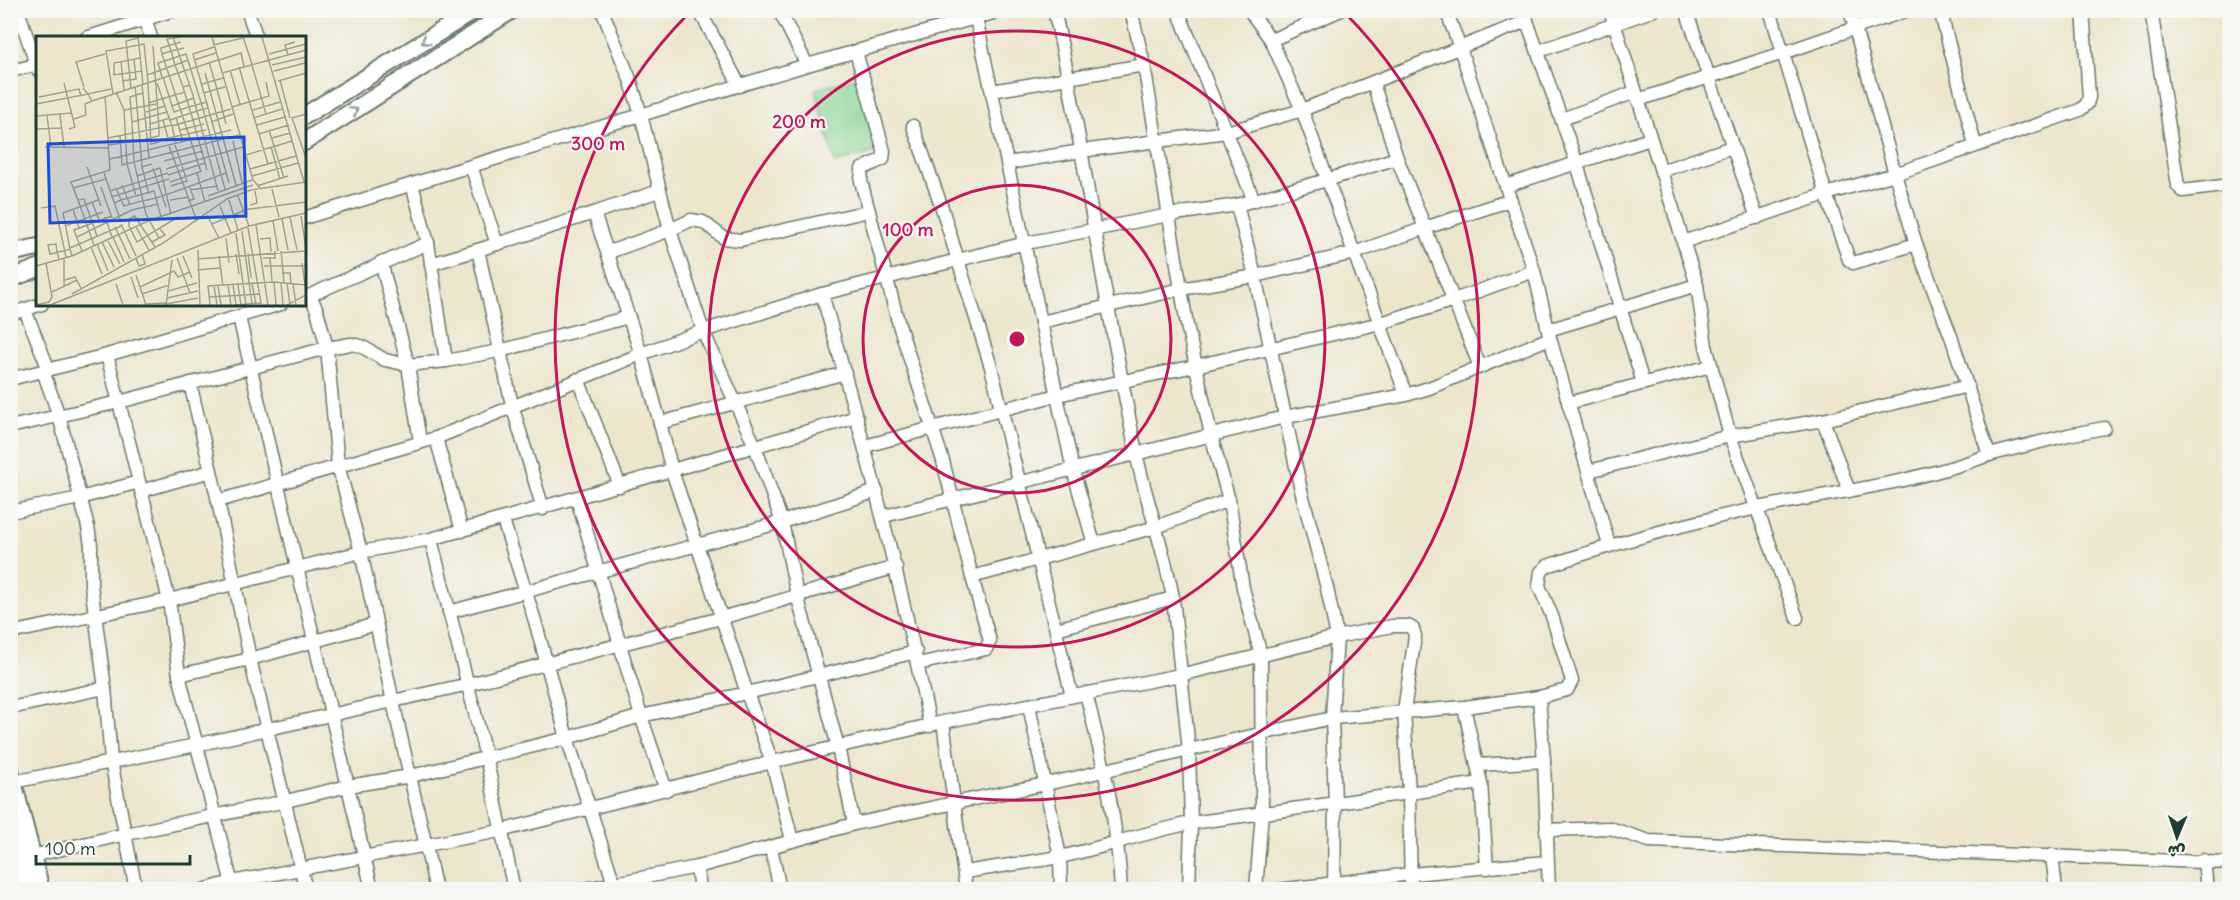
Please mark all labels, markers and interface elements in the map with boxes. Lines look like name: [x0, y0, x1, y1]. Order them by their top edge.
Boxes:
one-way arrow: [421, 34, 431, 46]
inset map: [36, 36, 306, 306]
one-way arrow: [348, 106, 358, 118]
text: 200 m: [772, 110, 826, 133]
text: 300 m: [571, 132, 625, 155]
text: 100 m: [883, 218, 934, 241]
centre of rings: [1007, 329, 1027, 349]
north arrow: [2147, 807, 2207, 867]
scale bar: [36, 828, 190, 866]
text: 100 m: [45, 837, 96, 860]
text: ش: [2167, 842, 2186, 862]

